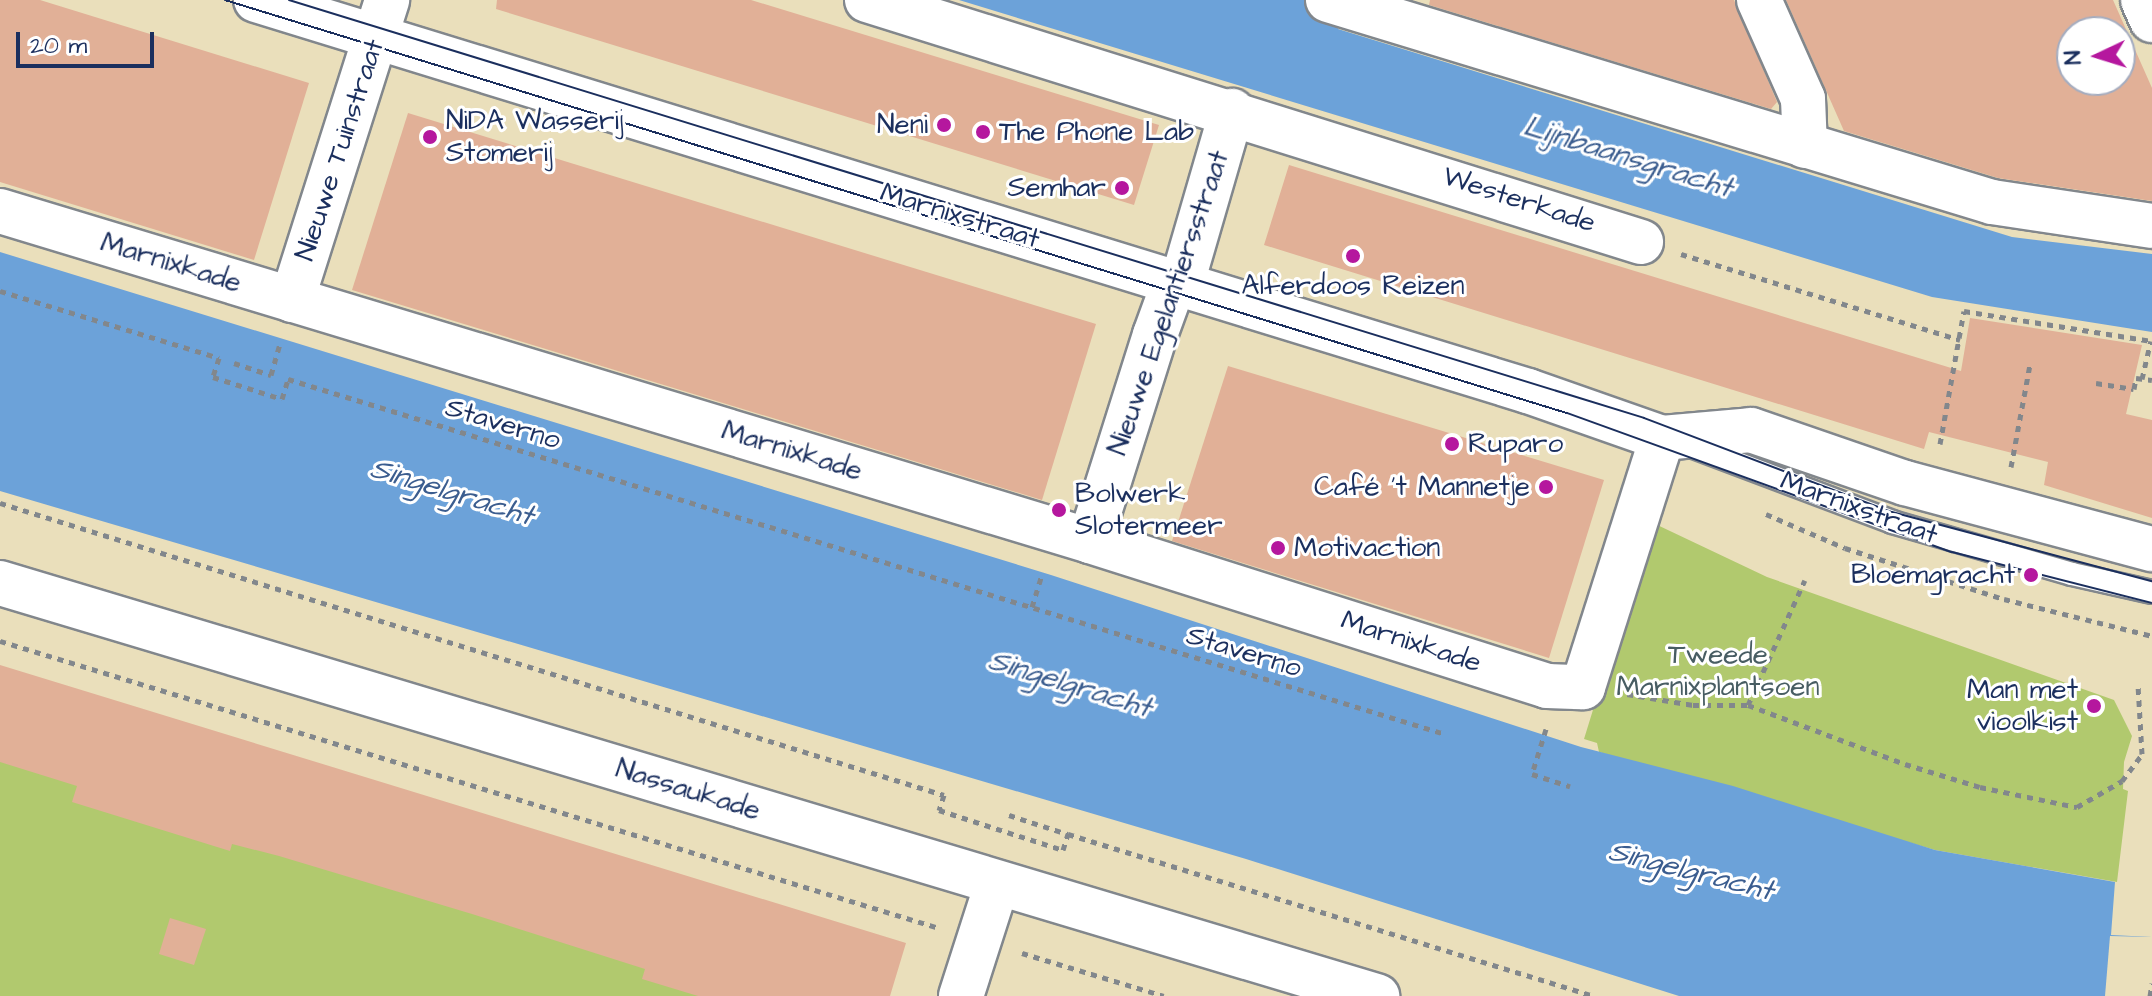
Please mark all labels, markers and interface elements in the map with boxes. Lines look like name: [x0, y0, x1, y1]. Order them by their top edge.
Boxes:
scale bar: [20, 16, 158, 66]
north arrow: [2056, 16, 2136, 96]
text: 20 m: [30, 29, 87, 63]
street label: Nieuwe Tuinstraat: [288, 35, 392, 265]
text: N: [2058, 50, 2089, 66]
place label: NiDA Wasserij Stomerij: [446, 104, 624, 170]
place label: Neni: [877, 108, 928, 142]
water label: Lijnbaansgracht: [1519, 108, 1737, 206]
place label: The Phone Lab: [999, 115, 1194, 149]
marker: Neni: [935, 116, 953, 134]
marker: The Phone Lab: [974, 123, 992, 141]
marker: NiDA Wasserij Stomerij: [421, 128, 439, 146]
street label: Nieuwe Egelantiersstraat: [1101, 146, 1237, 460]
street label: Westerkade: [1438, 160, 1600, 240]
place label: Semhar: [1008, 171, 1106, 205]
street label: Marnixstraat: [876, 176, 1044, 256]
marker: Semhar: [1113, 179, 1131, 197]
street label: Marnixkade: [97, 226, 245, 300]
marker: Alferdoos Reizen: [1344, 247, 1362, 265]
place label: Alferdoos Reizen: [1241, 269, 1465, 303]
street label: Staverno: [441, 391, 565, 457]
street label: Marnixkade: [718, 414, 866, 488]
place label: Ruparo: [1468, 427, 1563, 461]
marker: Ruparo: [1443, 435, 1461, 453]
water label: Singelgracht: [366, 450, 538, 534]
street label: Marnixstraat: [1776, 464, 1942, 552]
place label: Café 't Mannetje: [1314, 470, 1530, 504]
place label: Bolwerk Slotermeer: [1075, 477, 1223, 543]
marker: Café 't Mannetje: [1537, 478, 1555, 496]
marker: Bolwerk Slotermeer: [1050, 501, 1068, 519]
place label: Motivaction: [1294, 531, 1440, 565]
marker: Motivaction: [1269, 539, 1287, 557]
place label: Bloemgracht: [1851, 558, 2015, 592]
marker: Bloemgracht: [2022, 566, 2040, 584]
street label: Marnixkade: [1337, 604, 1485, 680]
street label: Staverno: [1182, 619, 1306, 685]
park label: Tweede Marnixplantsoen: [1617, 638, 1819, 704]
water label: Singelgracht: [984, 642, 1156, 726]
place label: Man met vioolkist: [1967, 673, 2078, 739]
marker: Man met vioolkist: [2085, 697, 2103, 715]
street label: Nassaukade: [612, 752, 764, 828]
water label: Singelgracht: [1605, 833, 1777, 909]

